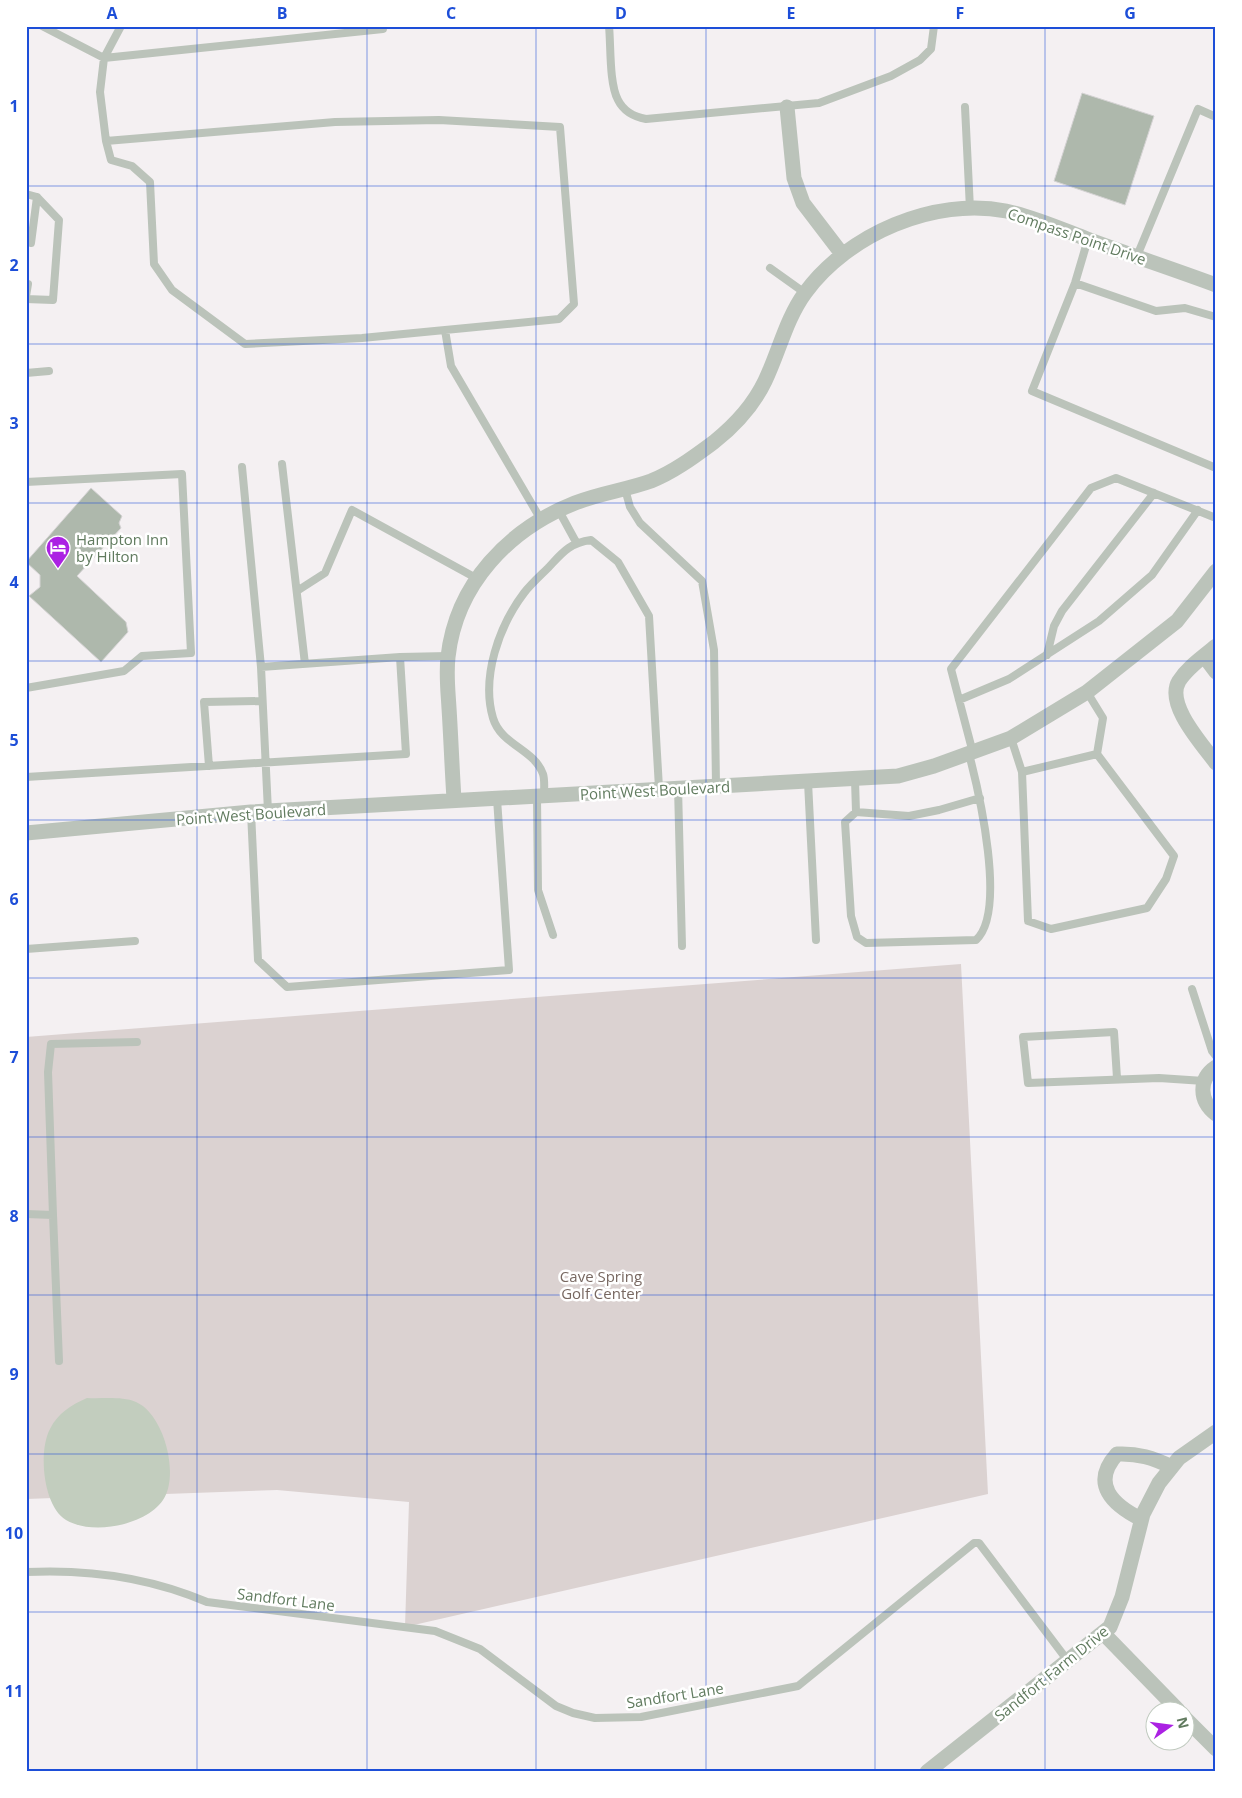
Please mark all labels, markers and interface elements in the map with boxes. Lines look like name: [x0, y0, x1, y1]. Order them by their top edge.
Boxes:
text: A: [106, 2, 118, 24]
text: B: [277, 2, 287, 24]
text: C: [446, 2, 456, 24]
text: D: [615, 2, 627, 24]
text: E: [787, 2, 796, 24]
text: F: [956, 2, 964, 24]
text: G: [1124, 2, 1136, 24]
text: 1: [9, 95, 19, 117]
street label: Compass Point Drive: [1005, 203, 1149, 269]
text: 2: [9, 254, 19, 276]
text: 3: [9, 412, 19, 434]
place label: Hampton Inn by Hilton: [76, 529, 169, 566]
hotel icon: Hampton Inn by Hilton: [45, 535, 71, 569]
text: 4: [9, 571, 19, 593]
text: 5: [9, 729, 19, 751]
street label: Point West Boulevard: [579, 776, 731, 804]
street label: Point West Boulevard: [175, 799, 327, 829]
text: 6: [9, 888, 19, 910]
text: 7: [9, 1046, 19, 1068]
text: 8: [9, 1205, 19, 1227]
park label: Cave Spring Golf Center: [560, 1266, 642, 1303]
text: 9: [9, 1363, 19, 1385]
text: 10: [5, 1522, 23, 1544]
street label: Sandfort Lane: [236, 1583, 336, 1615]
street label: Sandfort Farm Drive: [990, 1621, 1112, 1725]
street label: Sandfort Lane: [625, 1677, 725, 1713]
text: 11: [5, 1680, 23, 1702]
north arrow: [1144, 1700, 1194, 1750]
text: N: [1173, 1715, 1194, 1731]

